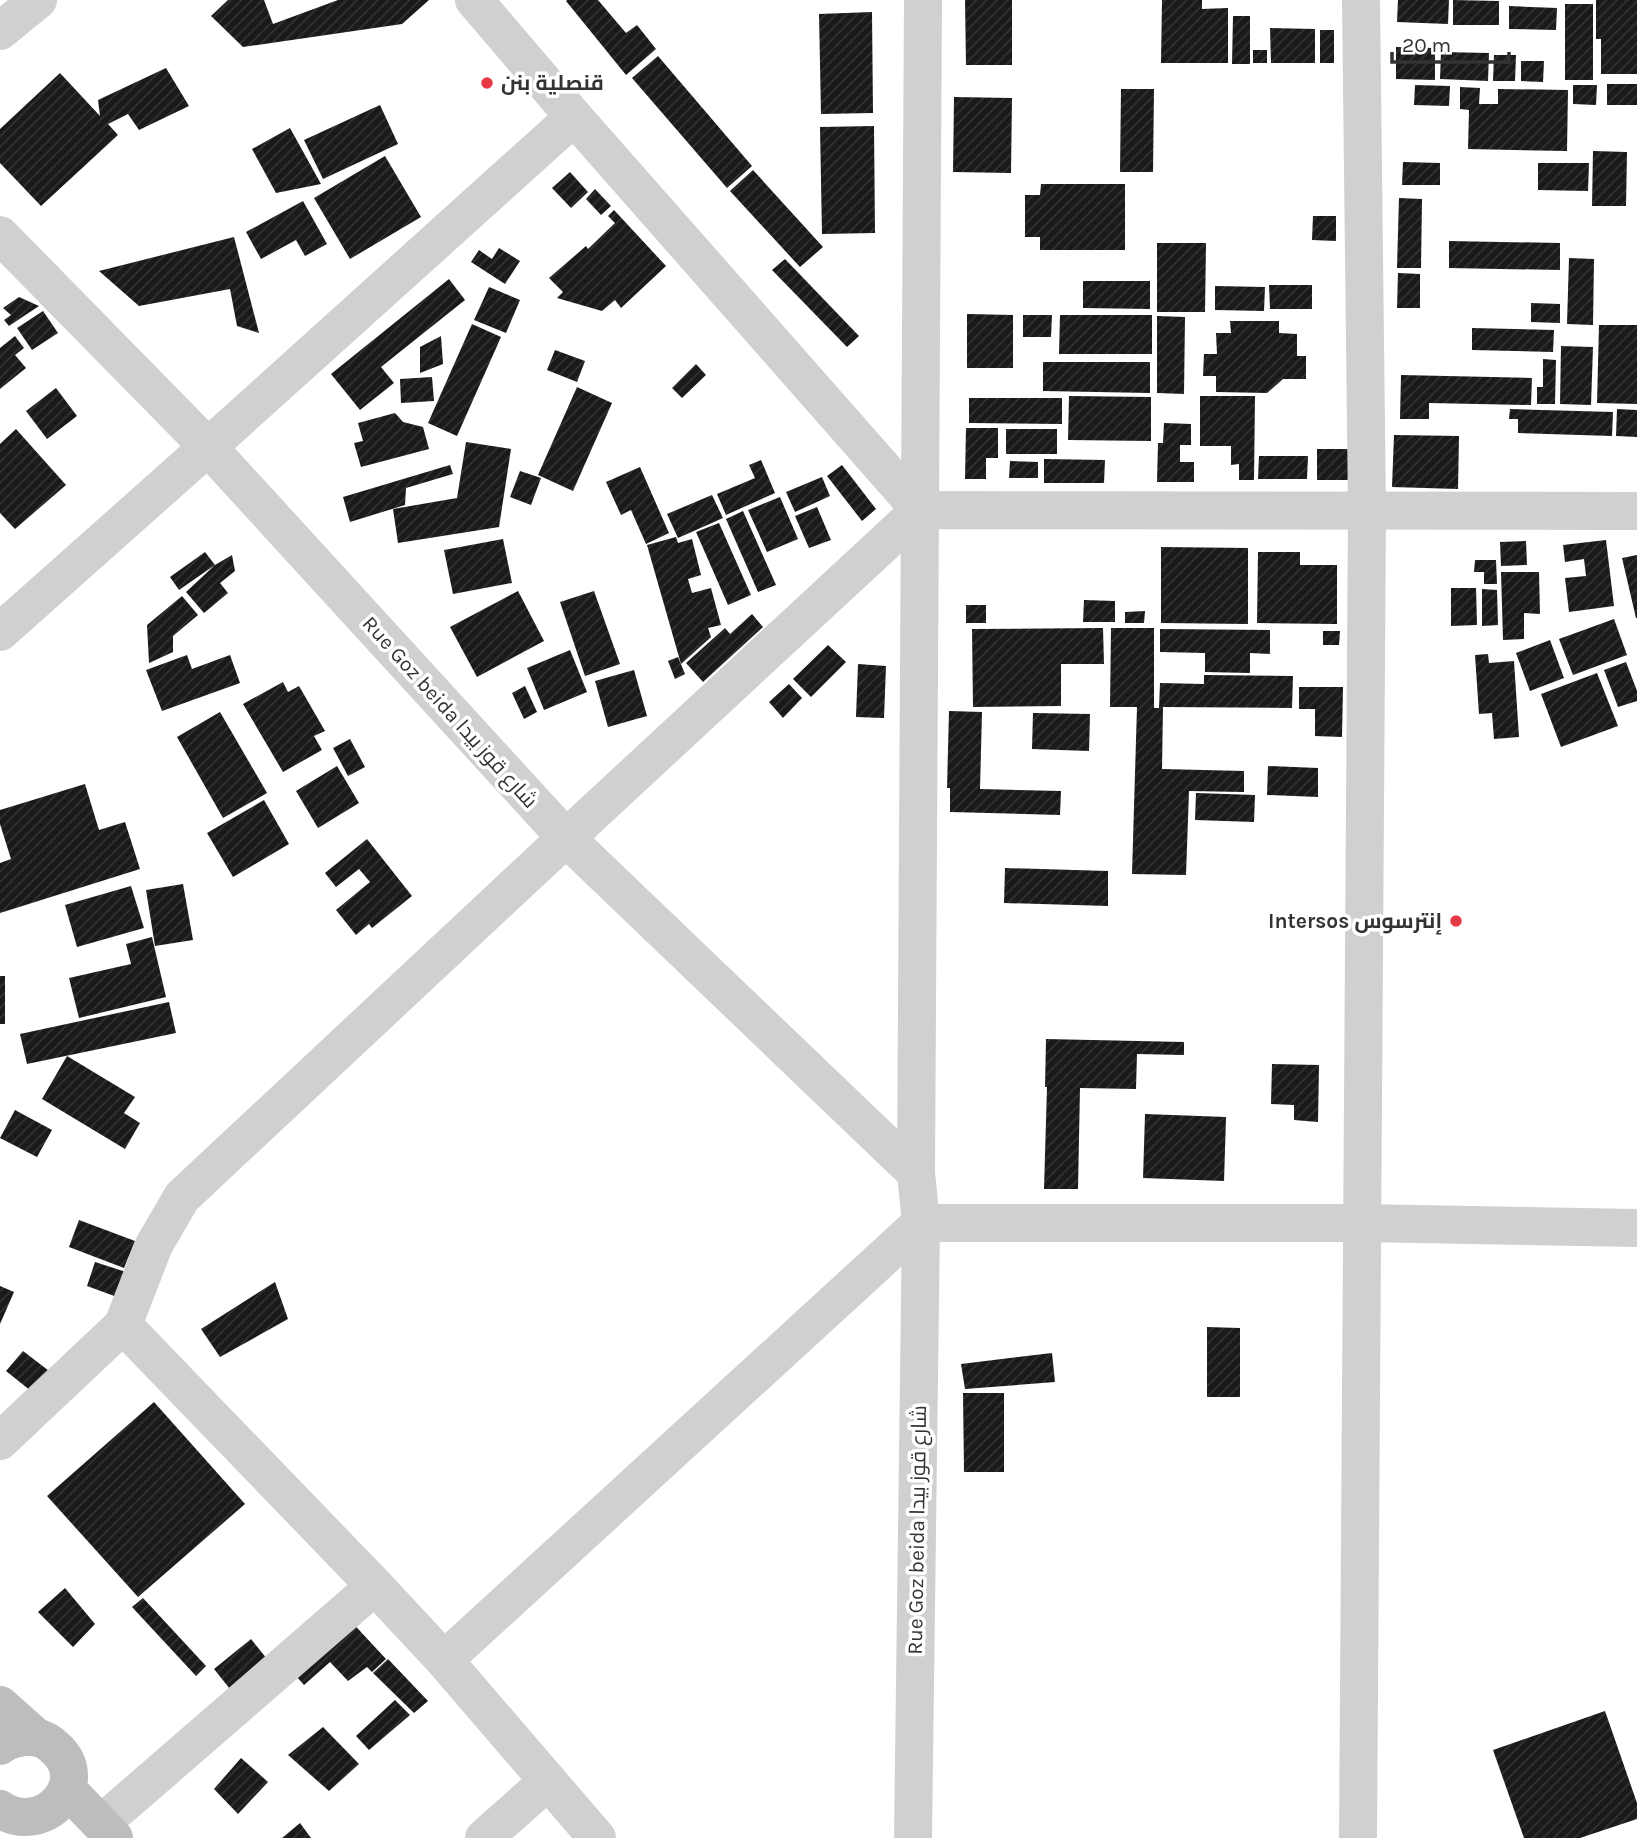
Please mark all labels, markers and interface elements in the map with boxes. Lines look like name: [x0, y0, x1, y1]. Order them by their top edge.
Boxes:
scale bar: [1392, 21, 1509, 65]
text: 20 m: [1402, 33, 1451, 57]
place label: قنصلية بنن: [501, 71, 604, 95]
marker: قنصلية بنن: [479, 75, 495, 91]
street label: Rue Goz beida شارع قوز بيدا: [356, 611, 542, 814]
place label: Intersos إنترسوس: [1268, 909, 1442, 935]
marker: Intersos إنترسوس: [1448, 913, 1464, 929]
street label: Rue Goz beida شارع قوز بيدا: [903, 1405, 933, 1655]

